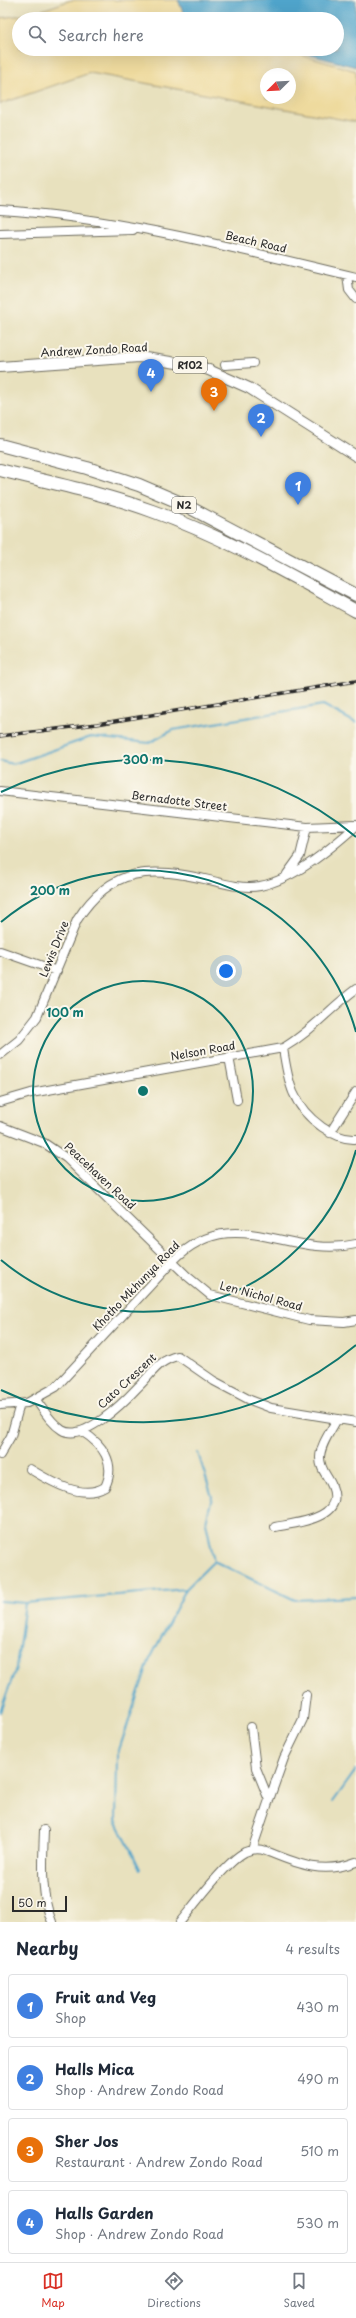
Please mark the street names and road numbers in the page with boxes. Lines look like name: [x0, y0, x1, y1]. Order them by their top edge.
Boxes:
street label: Beach Road: [224, 226, 288, 257]
street label: Andrew Zondo Road: [40, 338, 148, 361]
road number: R102: [173, 357, 207, 373]
road number: N2: [172, 497, 196, 513]
street label: Bernadotte Street: [130, 786, 228, 815]
street label: Lewis Drive: [35, 918, 73, 980]
street label: Nelson Road: [169, 1036, 237, 1065]
street label: Peacehaven Road: [61, 1138, 140, 1213]
street label: Khotho Mkhunya Road: [88, 1237, 183, 1335]
street label: Len Nichol Road: [218, 1276, 304, 1315]
street label: Cato Crescent: [93, 1349, 160, 1412]

